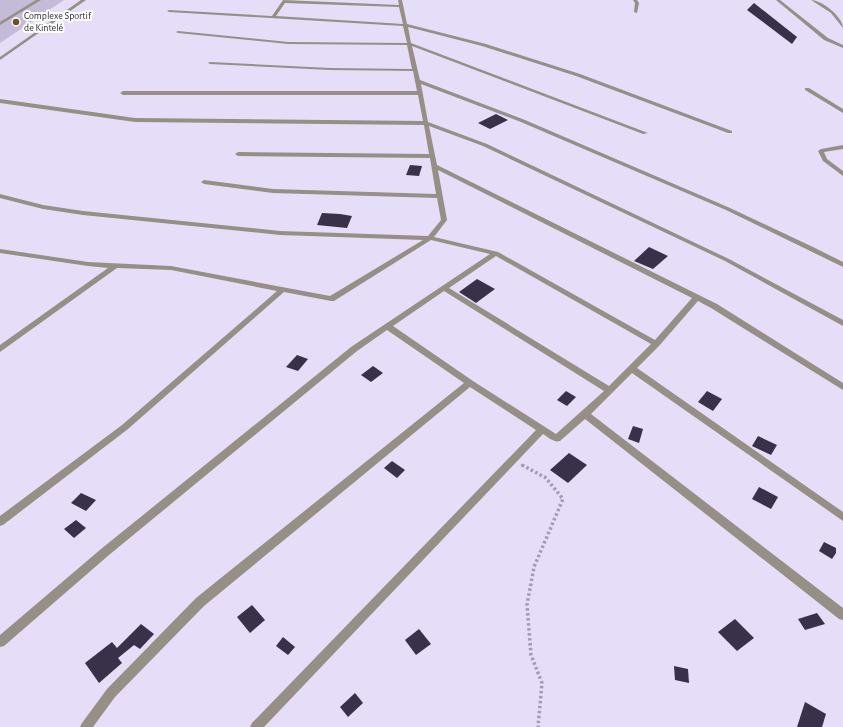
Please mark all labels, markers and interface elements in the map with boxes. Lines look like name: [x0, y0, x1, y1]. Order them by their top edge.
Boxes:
place label: Complexe Sportif de Kintelé: [24, 11, 92, 33]
marker: Complexe Sportif de Kintelé: [11, 17, 21, 27]

